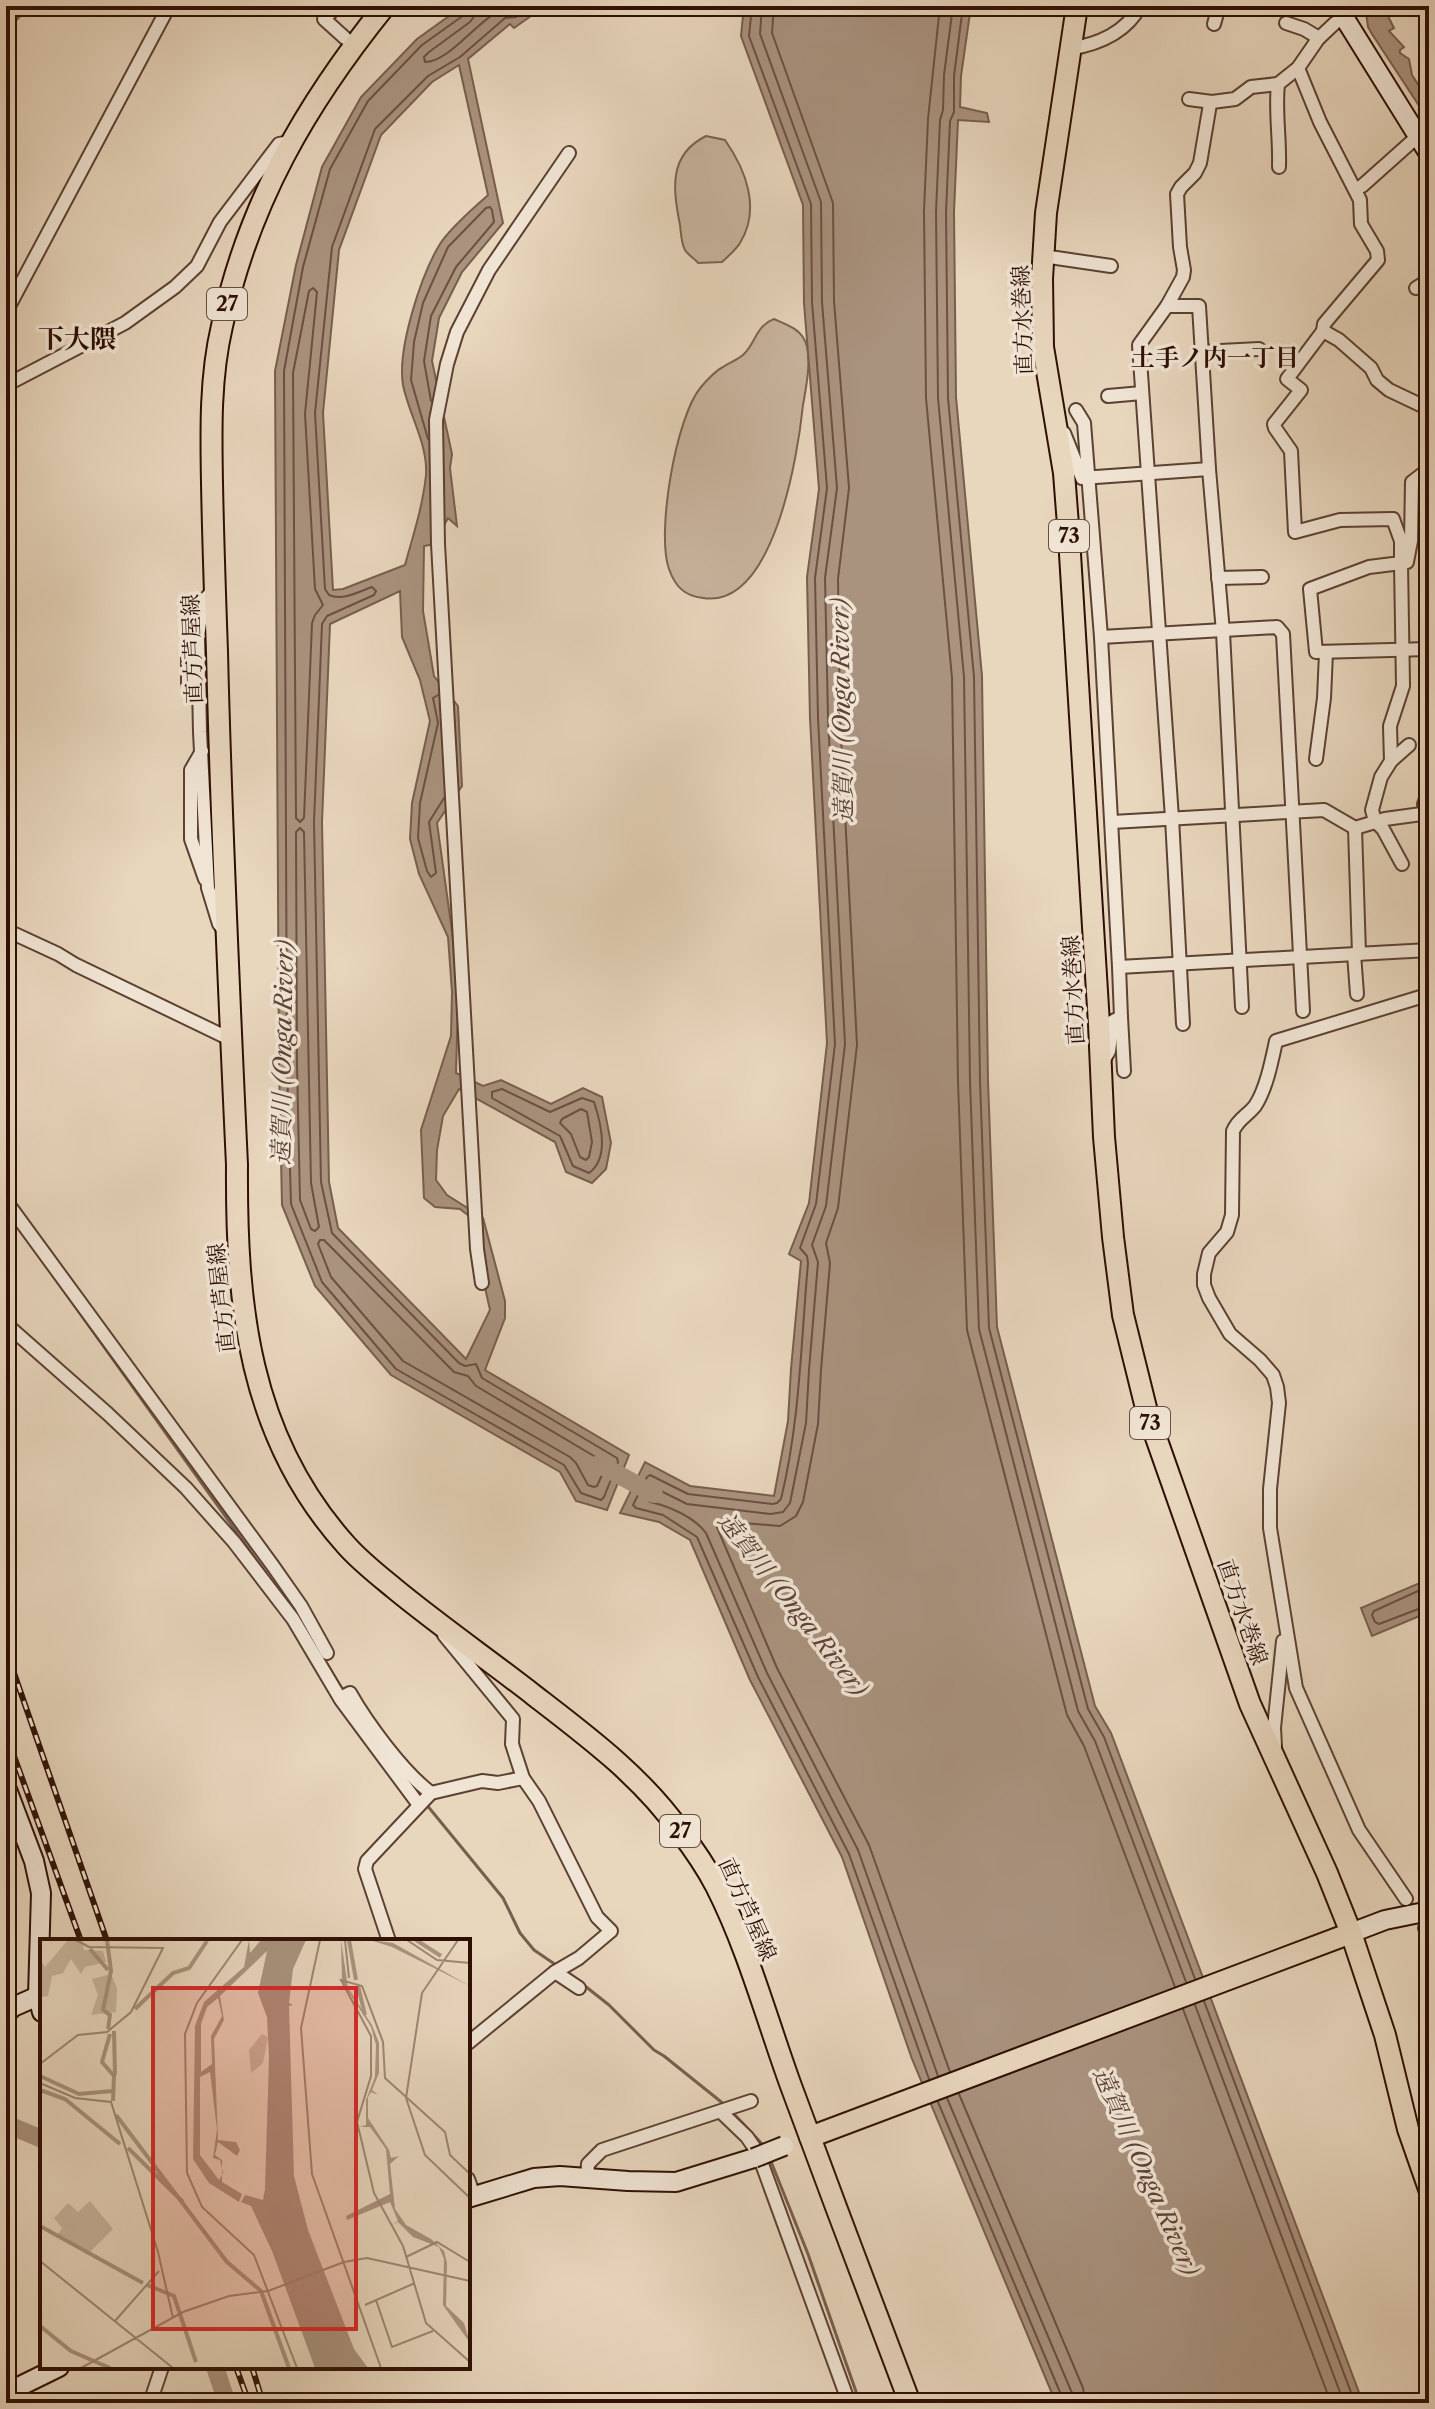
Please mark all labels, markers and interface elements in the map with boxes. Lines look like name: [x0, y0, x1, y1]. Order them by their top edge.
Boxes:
street label: 直方水巻線: [1007, 265, 1038, 375]
road number: 27: [207, 288, 247, 320]
district label: 下大隈: [38, 323, 116, 355]
district label: 土手ノ内一丁目: [1131, 343, 1299, 372]
road number: 73: [1049, 520, 1089, 552]
street label: 直方芦屋線: [177, 594, 208, 704]
water label: 遠賀川 (Onga River): [825, 597, 858, 823]
street label: 直方水巻線: [1057, 934, 1090, 1046]
water label: 遠賀川 (Onga River): [266, 939, 299, 1165]
street label: 直方芦屋線: [202, 1242, 241, 1354]
road number: 73: [1130, 1407, 1170, 1439]
water label: 遠賀川 (Onga River): [712, 1507, 874, 1703]
street label: 直方水巻線: [1212, 1556, 1273, 1669]
road number: 27: [660, 1815, 700, 1847]
street label: 直方芦屋線: [713, 1853, 782, 1965]
inset map: [40, 1939, 470, 2369]
water label: 遠賀川 (Onga River): [1087, 2063, 1206, 2281]

